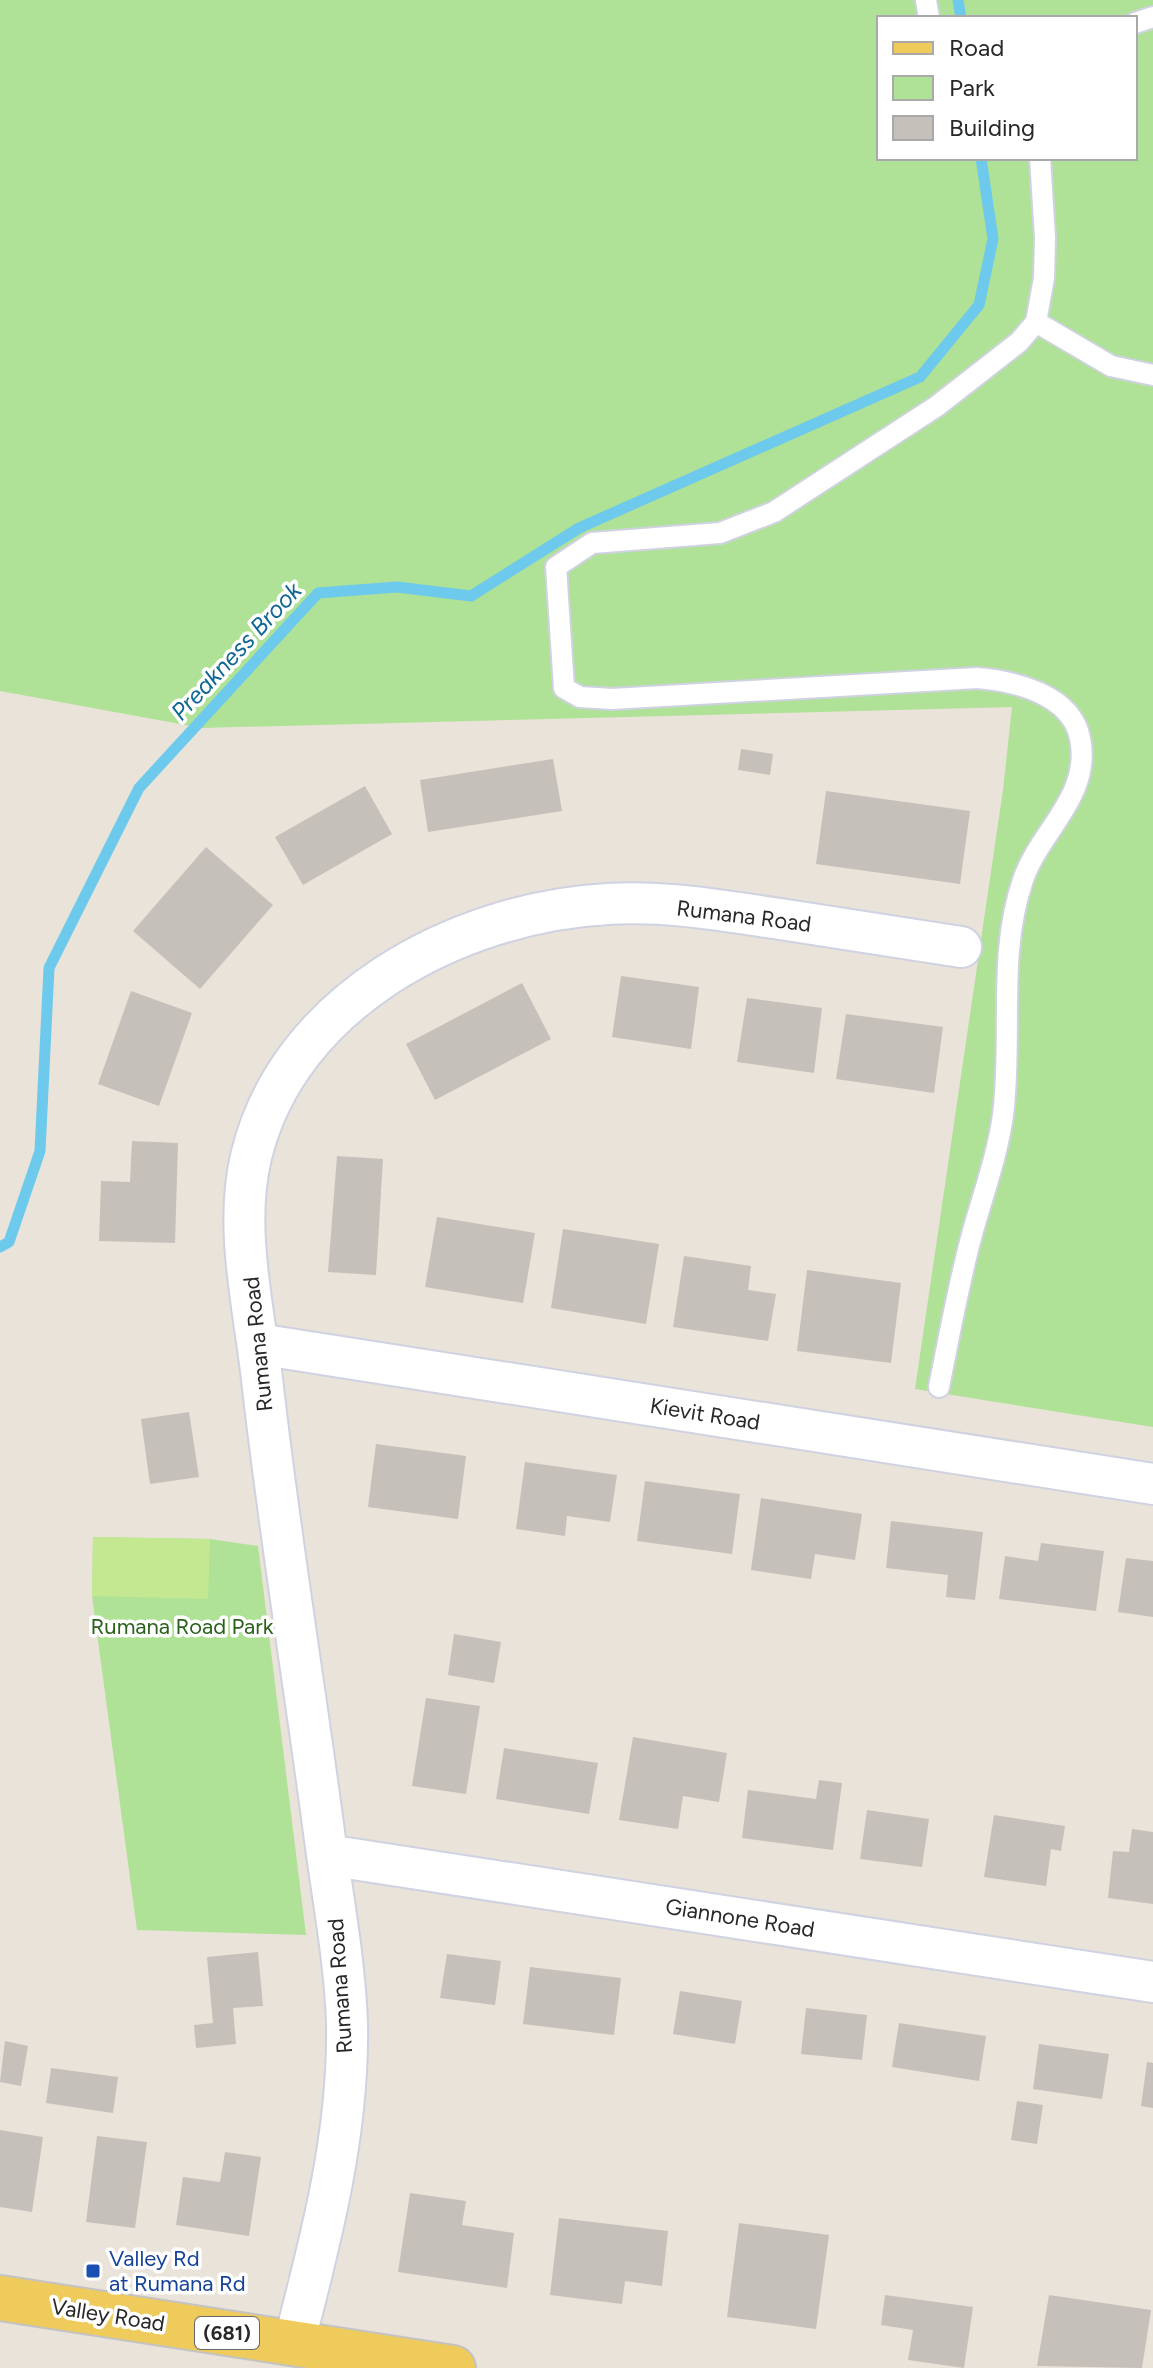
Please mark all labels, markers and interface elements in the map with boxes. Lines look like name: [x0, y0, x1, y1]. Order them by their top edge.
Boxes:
legend: [877, 16, 1137, 160]
text: Road: [949, 33, 1004, 62]
text: Park: [949, 73, 995, 102]
text: Building: [949, 113, 1035, 142]
water label: Preakness Brook: [165, 575, 308, 726]
street label: Rumana Road: [675, 894, 813, 938]
street label: Rumana Road: [237, 1275, 279, 1413]
street label: Kievit Road: [648, 1392, 762, 1436]
park label: Rumana Road Park: [91, 1613, 274, 1640]
street label: Giannone Road: [663, 1893, 817, 1943]
street label: Rumana Road: [322, 1917, 358, 2055]
place label: Valley Rd at Rumana Rd: [109, 2245, 246, 2297]
marker: Valley Rd at Rumana Rd: [84, 2262, 102, 2280]
street label: Valley Road: [49, 2293, 167, 2337]
road number: (681): [195, 2317, 259, 2349]

